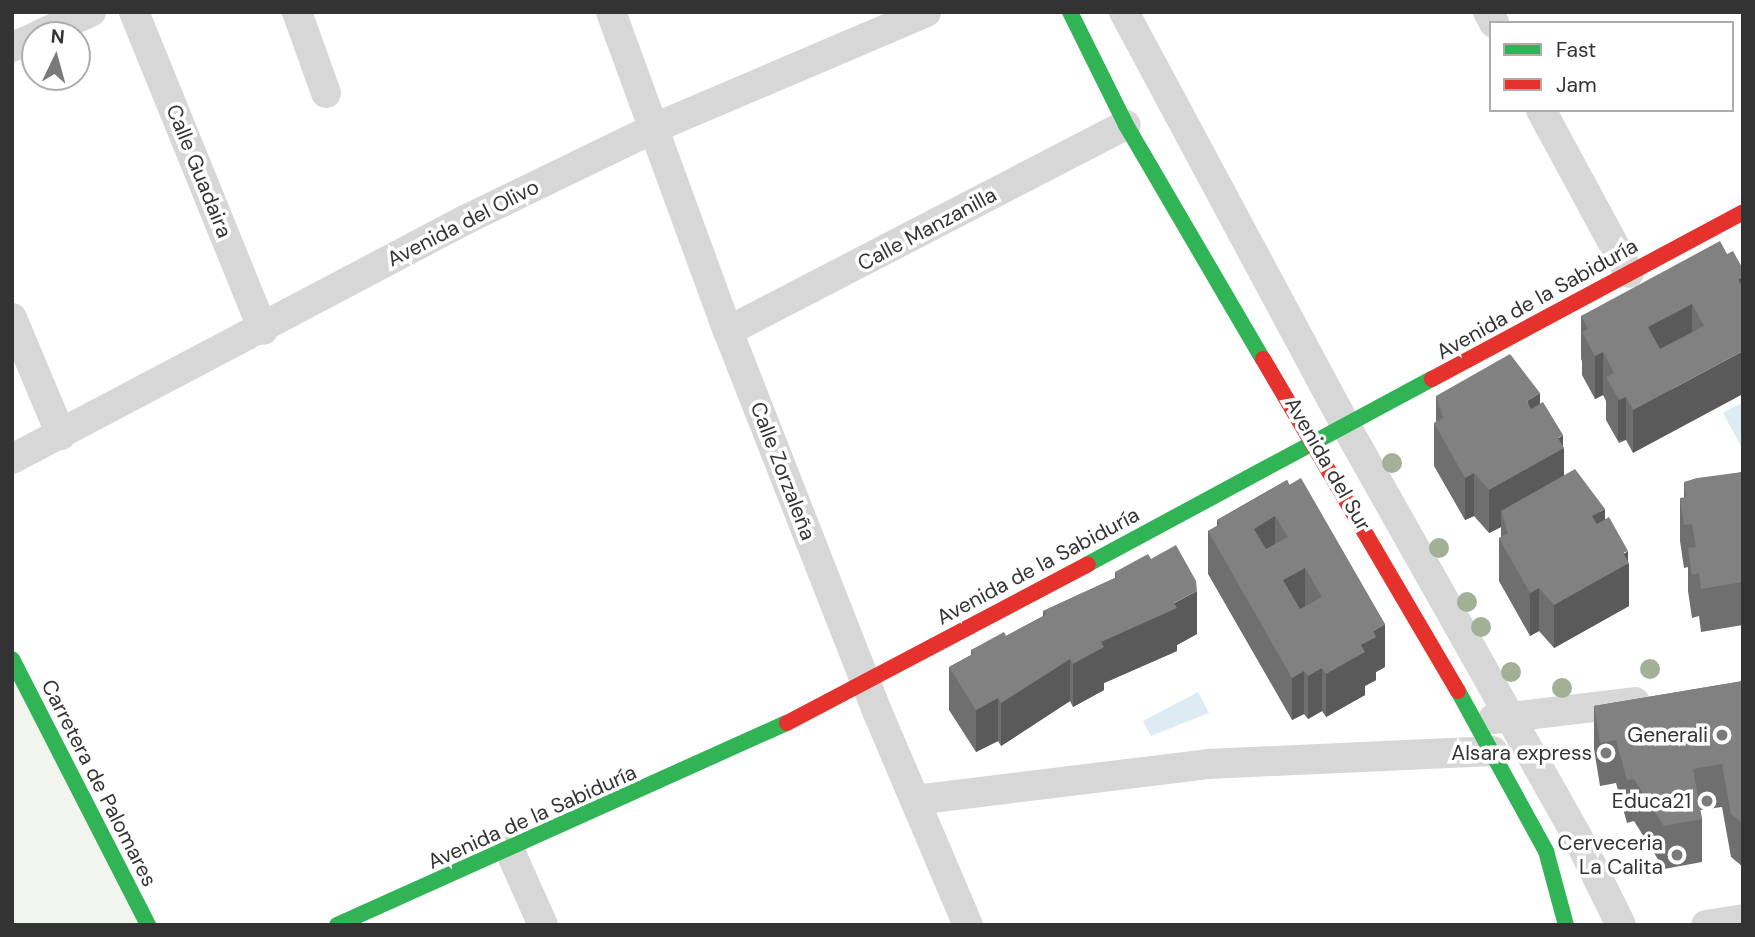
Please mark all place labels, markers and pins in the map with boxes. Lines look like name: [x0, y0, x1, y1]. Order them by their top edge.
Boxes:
place label: Generali: [1627, 722, 1708, 748]
marker: Generali: [1714, 727, 1730, 743]
place label: Alsara express: [1451, 740, 1592, 766]
marker: Alsara express: [1598, 745, 1614, 761]
place label: Educa21: [1612, 788, 1691, 814]
marker: Educa21: [1697, 791, 1717, 811]
place label: Cerveceria La Calita: [1558, 830, 1663, 880]
marker: Cerveceria La Calita: [1669, 847, 1685, 863]

